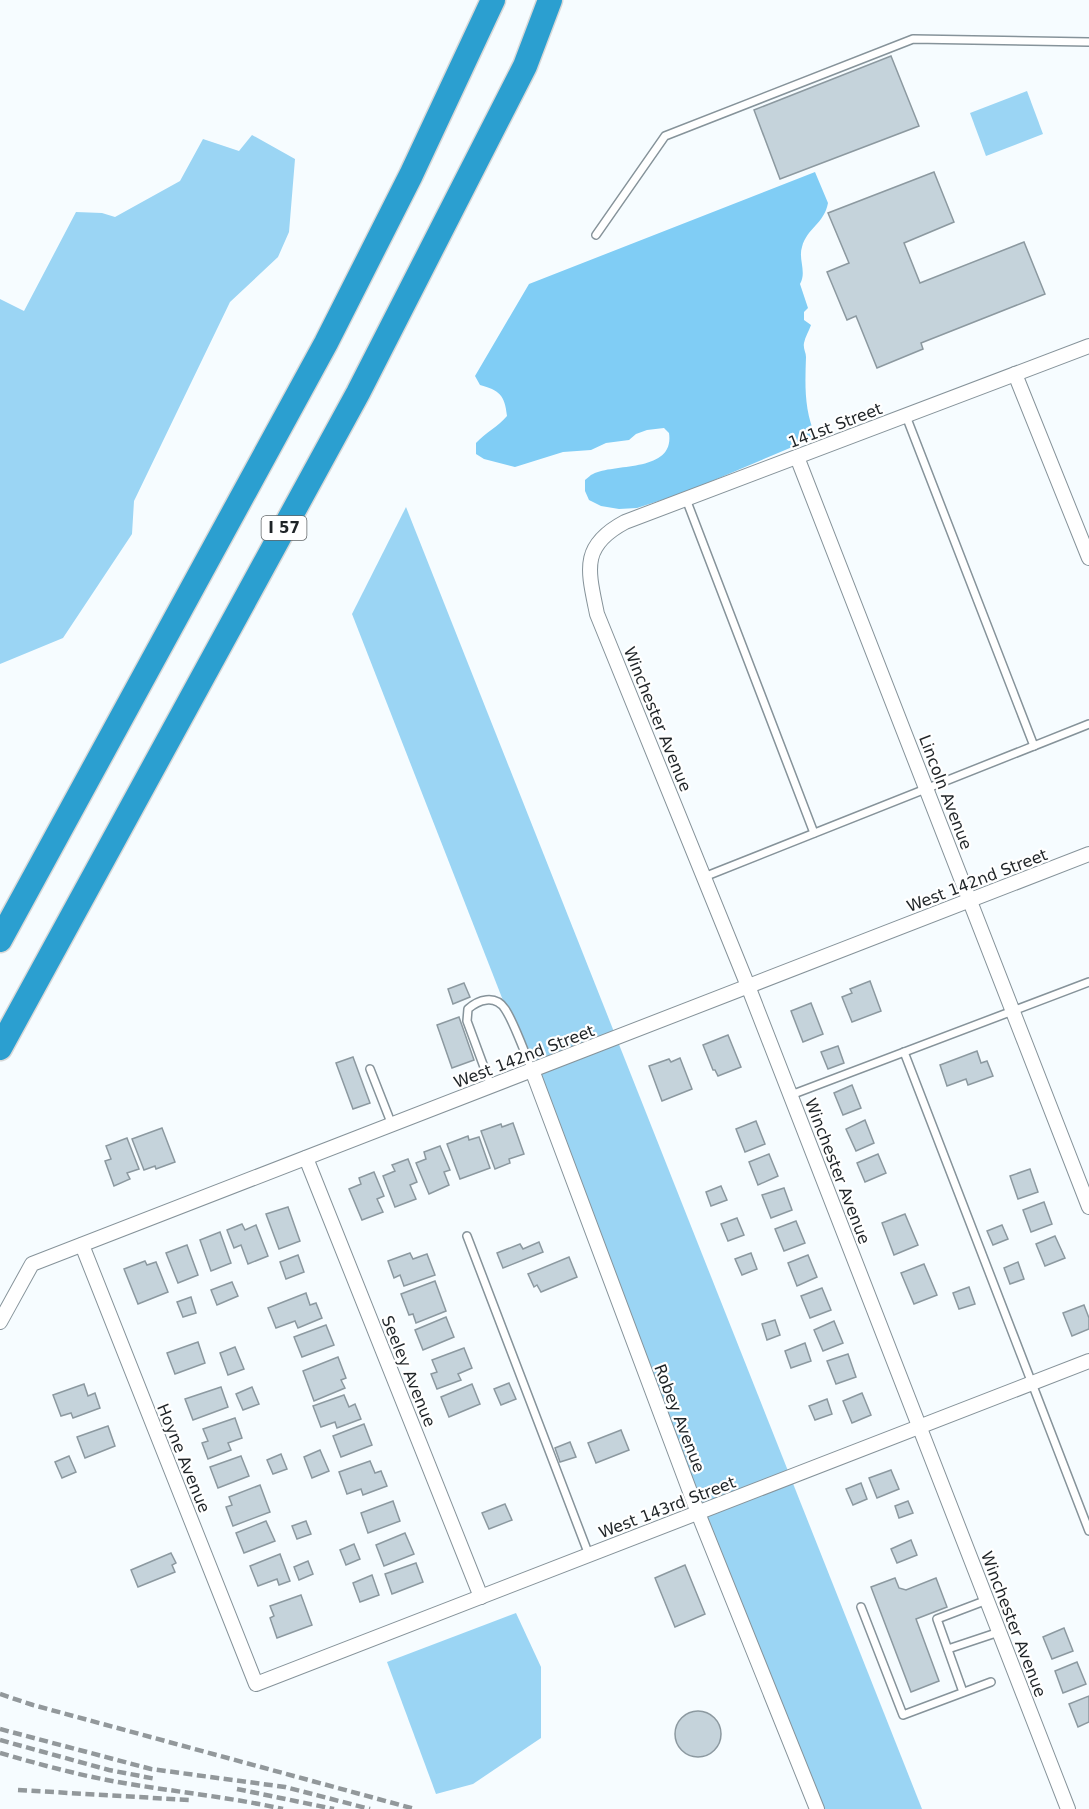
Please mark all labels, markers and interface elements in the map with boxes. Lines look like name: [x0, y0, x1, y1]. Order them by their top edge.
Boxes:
street label: 141st Street: [786, 399, 885, 452]
road number: I 57: [262, 516, 306, 540]
street label: Winchester Avenue: [620, 644, 695, 794]
street label: Lincoln Avenue: [915, 732, 976, 852]
street label: West 142nd Street: [904, 845, 1050, 916]
street label: West 142nd Street: [451, 1021, 597, 1092]
street label: Winchester Avenue: [801, 1096, 874, 1247]
street label: Seeley Avenue: [378, 1313, 439, 1430]
street label: Robey Avenue: [650, 1361, 709, 1475]
street label: Hoyne Avenue: [153, 1401, 214, 1515]
street label: West 143rd Street: [596, 1473, 738, 1542]
street label: Winchester Avenue: [977, 1549, 1050, 1700]

